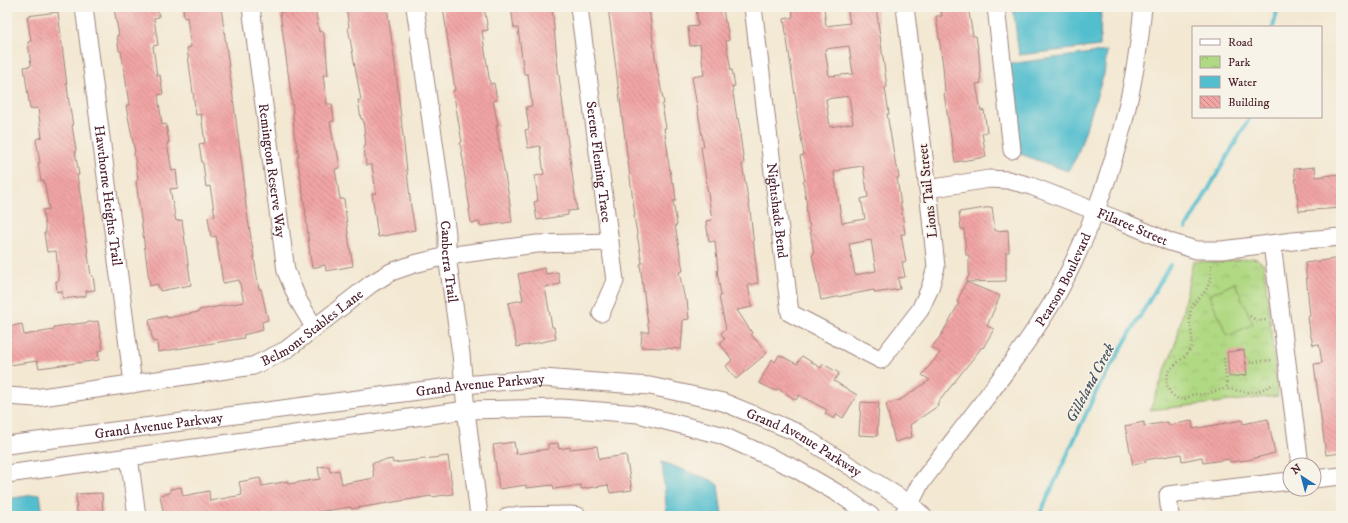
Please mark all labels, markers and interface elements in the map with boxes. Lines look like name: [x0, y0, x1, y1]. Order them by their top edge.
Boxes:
legend: [1192, 26, 1322, 118]
text: Road: [1228, 35, 1253, 50]
text: Park: [1228, 55, 1250, 70]
text: Water: [1227, 75, 1257, 90]
text: Building: [1228, 95, 1269, 110]
street label: Serene Fleming Trace: [581, 100, 615, 224]
street label: Remington Reserve Way: [254, 102, 290, 239]
street label: Hawthorne Heights Trail: [89, 124, 126, 268]
street label: Lions Tail Street: [914, 142, 942, 239]
street label: Nightshade Bend: [762, 162, 791, 259]
street label: Filaree Street: [1094, 205, 1171, 250]
street label: Canberra Trail: [435, 220, 462, 305]
street label: Pearson Boulevard: [1032, 230, 1096, 330]
street label: Belmont Stables Lane: [258, 285, 367, 371]
water label: Gilleland Creek: [1062, 340, 1120, 426]
street label: Grand Avenue Parkway: [415, 370, 546, 401]
street label: Grand Avenue Parkway: [743, 405, 865, 481]
street label: Grand Avenue Parkway: [94, 409, 224, 443]
north arrow: [1282, 457, 1322, 497]
text: N: [1289, 461, 1304, 478]

